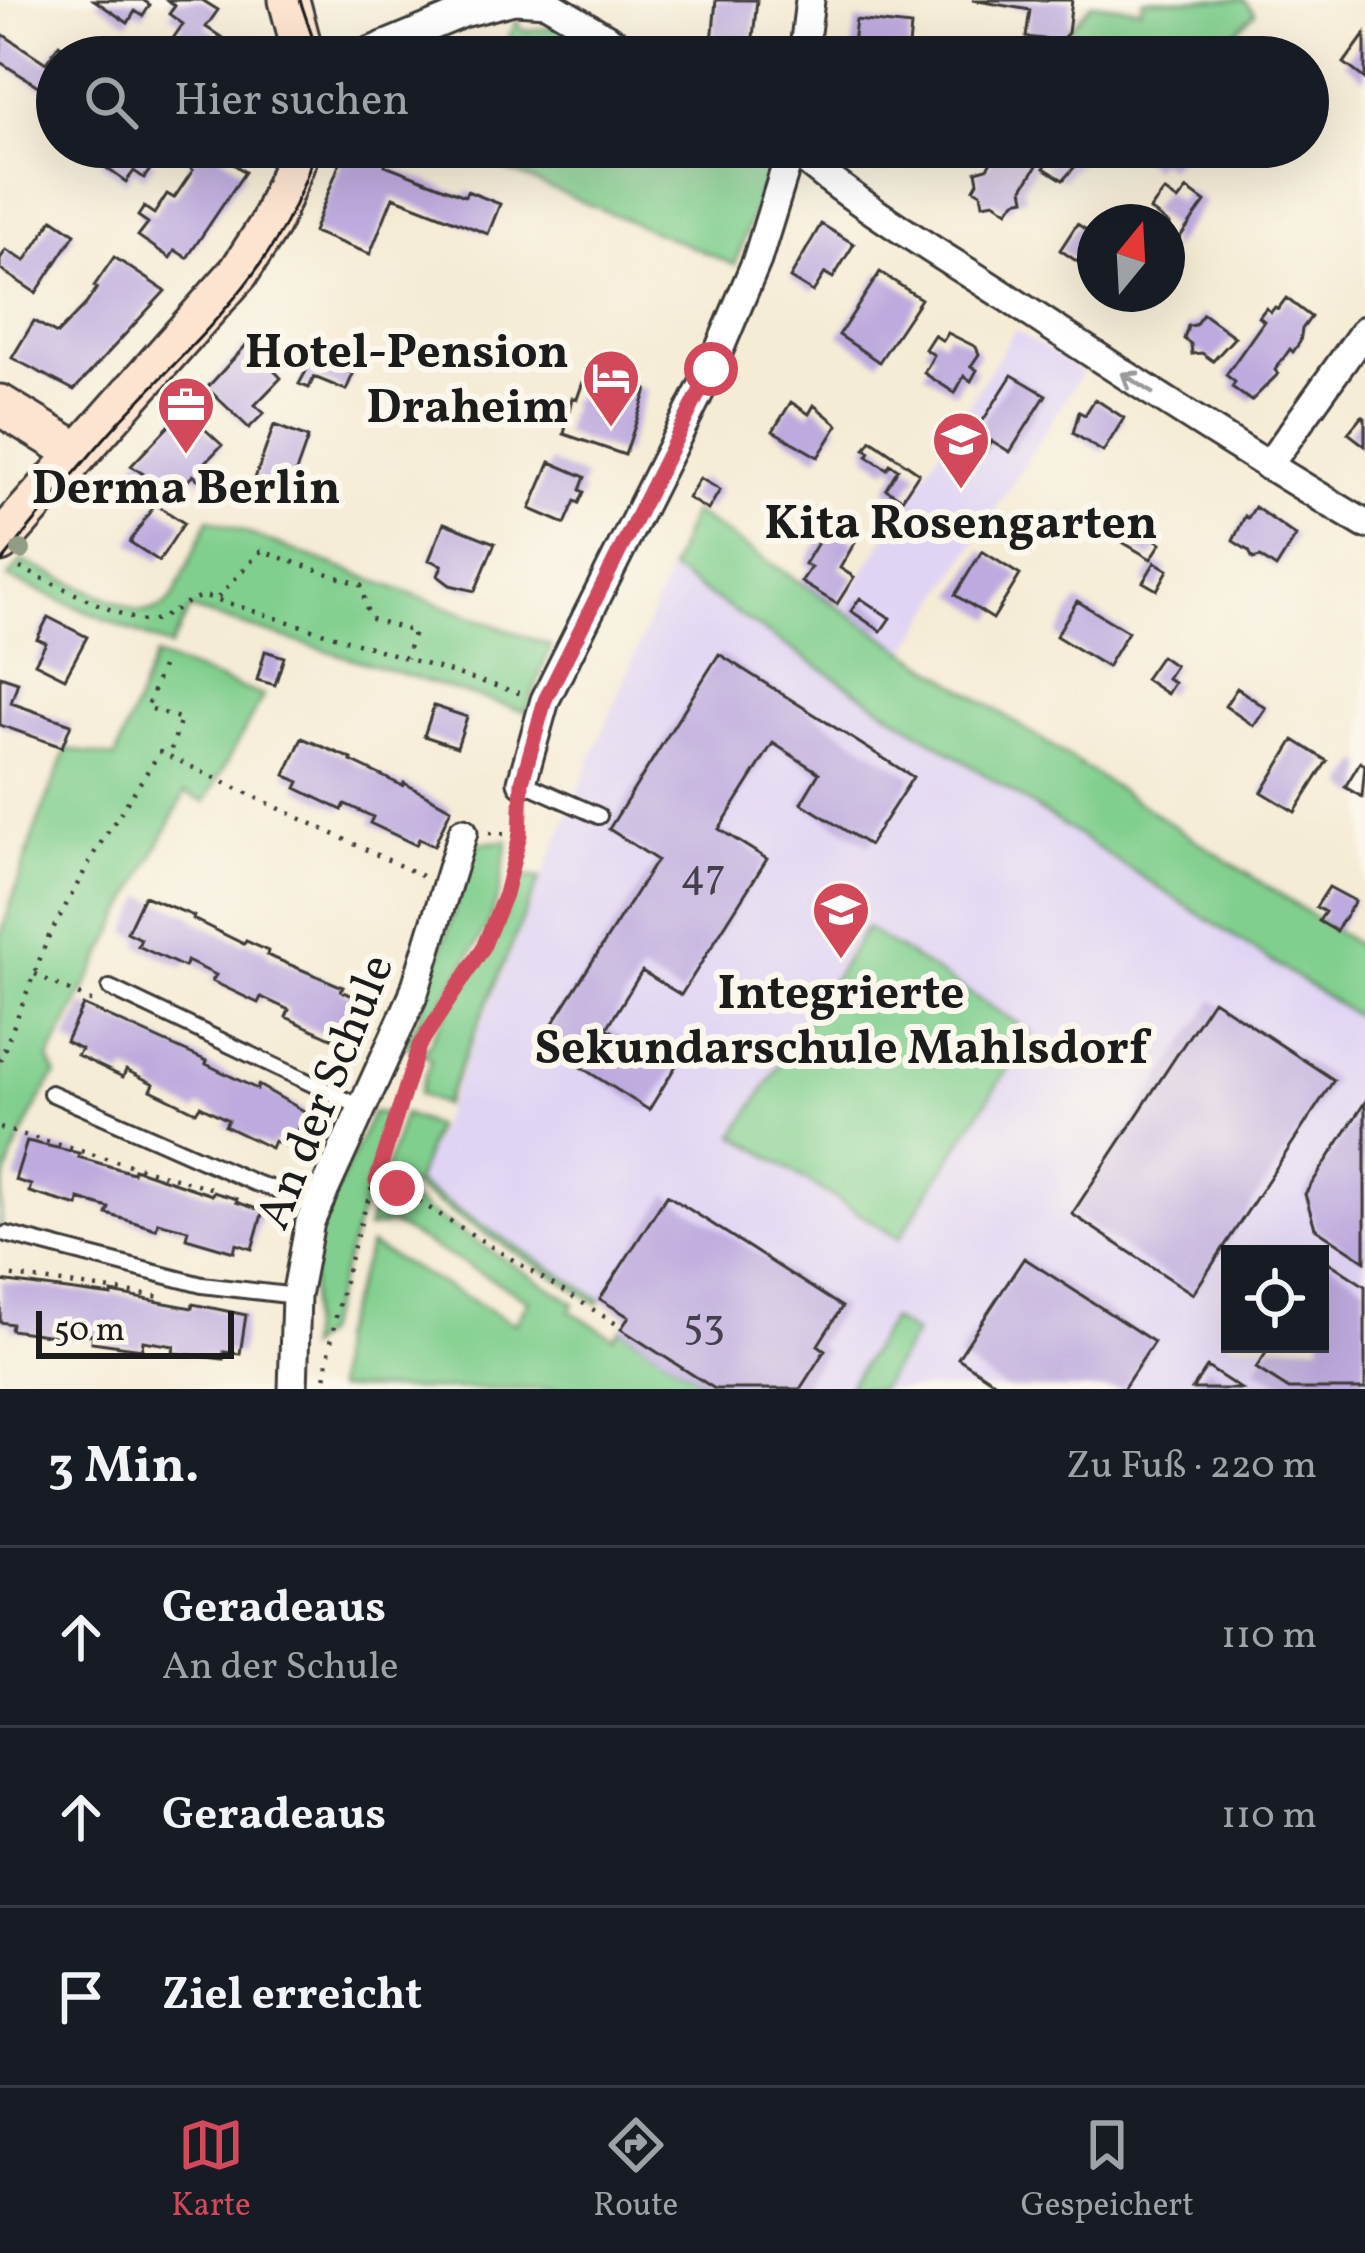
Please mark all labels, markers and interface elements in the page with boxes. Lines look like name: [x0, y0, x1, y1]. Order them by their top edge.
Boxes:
search box: [36, 36, 1329, 168]
icon: search: [78, 69, 144, 135]
text: Hier suchen: [174, 71, 409, 134]
north arrow: [1077, 204, 1185, 312]
place label: Hotel-Pension Draheim: [245, 321, 569, 443]
route start: [684, 342, 738, 396]
hotel icon: Hotel-Pension Draheim: [580, 347, 642, 429]
one-way arrow: [1120, 370, 1154, 395]
office icon: Derma Berlin: [155, 374, 217, 456]
school or university icon: Kita Rosengarten: [930, 409, 992, 491]
place label: Derma Berlin: [31, 457, 341, 524]
place label: Kita Rosengarten: [764, 492, 1158, 559]
house number: 47: [680, 848, 726, 907]
school or university icon: Integrierte Sekundarschule Mahlsdorf: [810, 879, 872, 961]
street label: An der Schule: [242, 945, 413, 1240]
place label: Integrierte Sekundarschule Mahlsdorf: [534, 962, 1152, 1084]
route end: [370, 1161, 424, 1215]
map controls: [1221, 1245, 1329, 1353]
button: locate: [1221, 1245, 1329, 1353]
house number: 53: [683, 1298, 725, 1357]
scale bar: [36, 1305, 234, 1358]
text: 50 m: [54, 1309, 125, 1355]
text: 3 Min.: [48, 1432, 200, 1503]
text: Zu Fuß · 220 m: [1066, 1440, 1317, 1494]
text: Geradeaus: [162, 1578, 386, 1641]
icon: ahead: [48, 1604, 114, 1670]
text: 110 m: [1221, 1610, 1317, 1664]
text: An der Schule: [162, 1641, 399, 1695]
icon: ahead: [48, 1784, 114, 1850]
text: Geradeaus: [162, 1785, 386, 1848]
text: 110 m: [1221, 1790, 1317, 1844]
icon: arrive: [48, 1964, 114, 2030]
text: Ziel erreicht: [162, 1965, 422, 2028]
tab: Karte: [171, 2112, 251, 2230]
tab: Route: [593, 2112, 678, 2230]
tab: Gespeichert: [1021, 2112, 1194, 2230]

